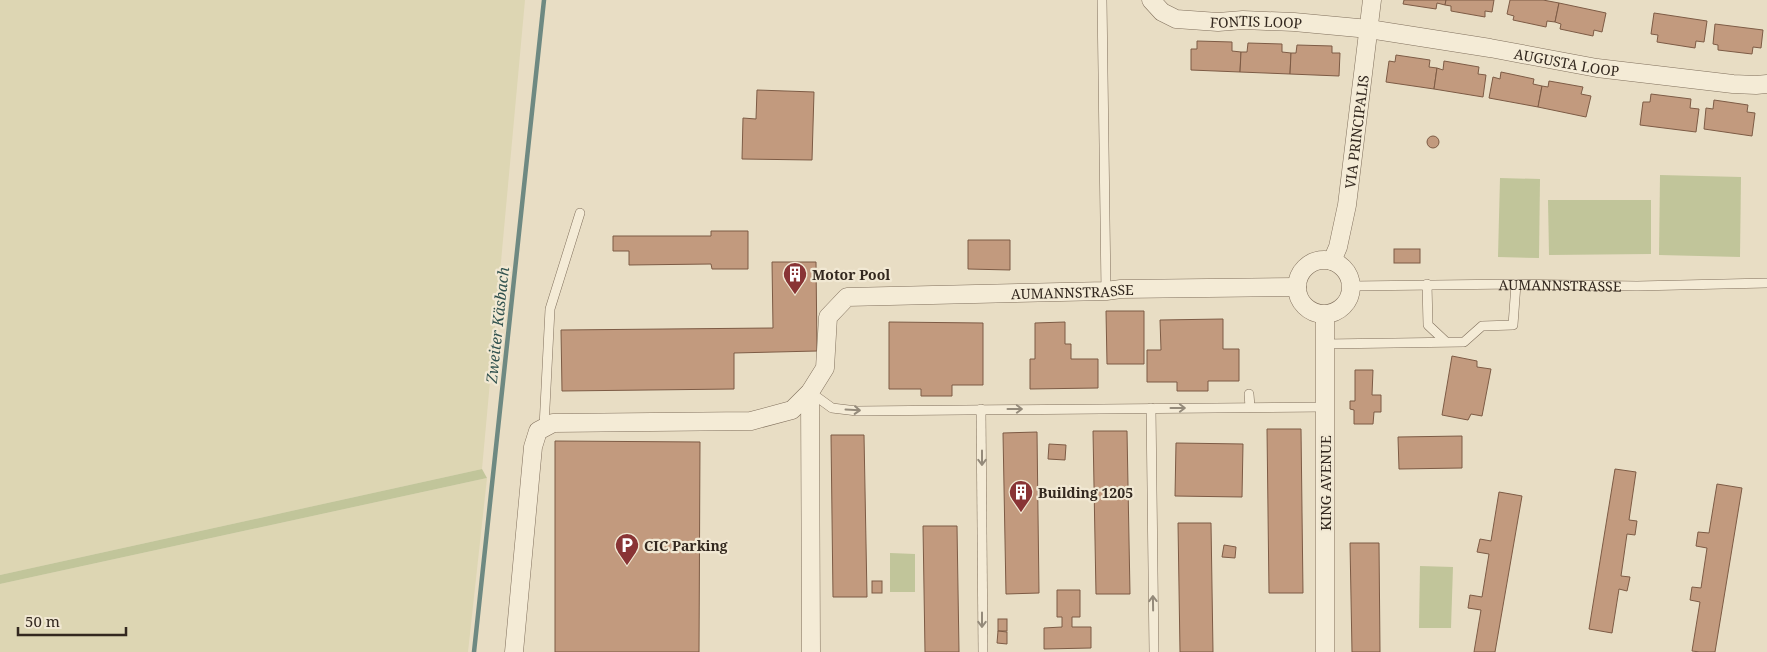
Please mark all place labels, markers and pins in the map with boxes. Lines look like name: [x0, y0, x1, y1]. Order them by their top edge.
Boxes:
building icon: Motor Pool: [782, 261, 808, 295]
place label: Motor Pool: [812, 265, 890, 284]
building icon: Building 1205: [1008, 479, 1034, 513]
place label: Building 1205: [1038, 483, 1133, 502]
parking icon: CIC Parking: [614, 532, 640, 566]
place label: CIC Parking: [644, 536, 728, 555]

